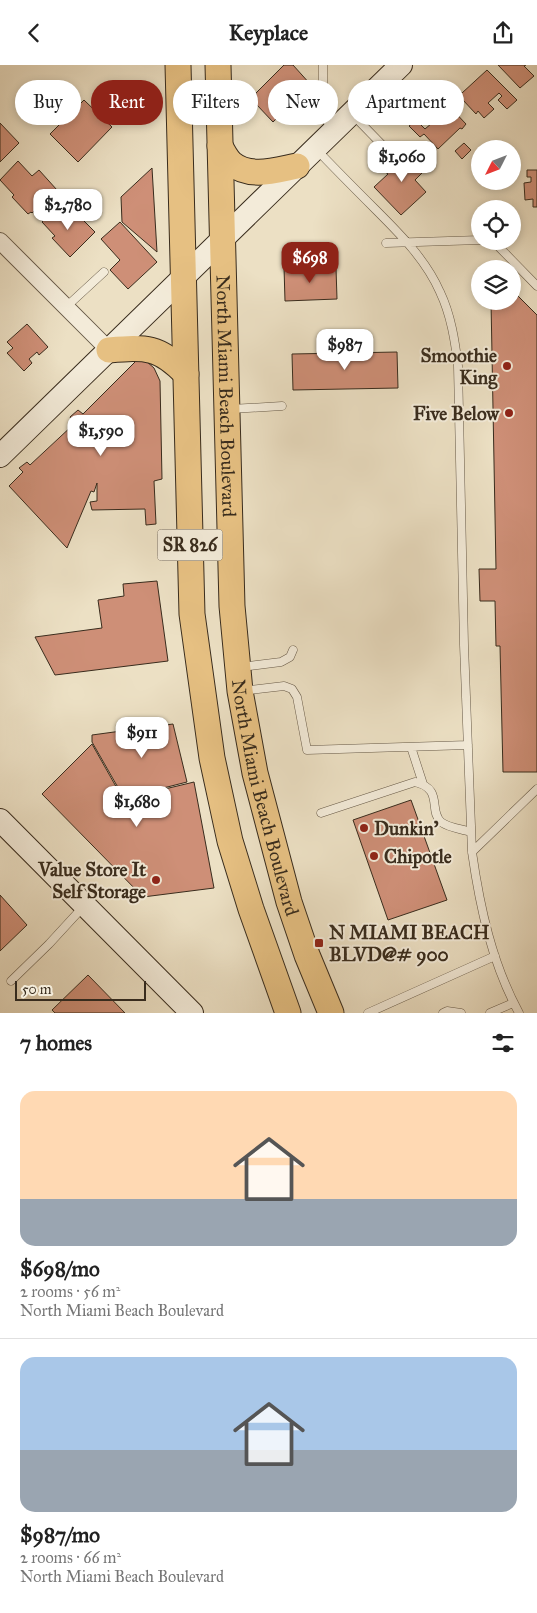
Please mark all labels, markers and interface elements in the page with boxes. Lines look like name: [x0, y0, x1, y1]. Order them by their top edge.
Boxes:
icon: back: [20, 19, 48, 47]
text: Keyplace: [229, 19, 308, 46]
icon: share: [489, 19, 517, 47]
chip: Buy: [15, 80, 81, 125]
chip: Rent: [91, 80, 163, 125]
chip: Filters: [173, 80, 258, 125]
chip: New: [268, 80, 338, 125]
chip: Apartment: [348, 80, 464, 125]
north arrow: [471, 140, 521, 190]
map controls: [471, 140, 521, 310]
pin: $1,060: [361, 141, 443, 183]
text: $1,060: [379, 147, 425, 166]
pin: $2,780: [27, 189, 109, 231]
text: $2,780: [44, 195, 92, 214]
button: locate: [471, 200, 521, 250]
pin: $698: [280, 241, 340, 284]
text: $698: [293, 248, 327, 267]
button: layers: [471, 260, 521, 310]
street label: North Miami Beach Boulevard: [212, 274, 241, 518]
pin: $987: [315, 329, 375, 371]
text: $987: [327, 335, 363, 354]
place label: Smoothie King: [420, 344, 498, 390]
marker: Smoothie King: [501, 360, 513, 372]
place label: Five Below: [413, 402, 501, 425]
marker: Five Below: [503, 407, 515, 419]
pin: $1,590: [60, 415, 142, 457]
text: $1,590: [78, 421, 124, 440]
road number: SR 826: [158, 529, 222, 561]
street label: North Miami Beach Boulevard: [227, 678, 304, 919]
pin: $911: [112, 717, 172, 759]
text: $911: [127, 723, 157, 742]
pin: $1,680: [96, 785, 178, 828]
text: $1,680: [114, 792, 160, 811]
place label: Dunkin': [374, 817, 439, 840]
marker: Dunkin': [358, 822, 370, 834]
place label: Chipotle: [384, 845, 452, 869]
marker: Chipotle: [368, 850, 380, 862]
place label: Value Store It Self Storage: [37, 858, 146, 904]
marker: Value Store It Self Storage: [150, 874, 162, 886]
place label: N MIAMI BEACH BLVD@# 900: [329, 921, 490, 967]
marker: N MIAMI BEACH BLVD@# 900: [313, 937, 325, 949]
scale bar: [15, 978, 146, 1001]
text: 50 m: [22, 981, 51, 998]
icon: filters: [489, 1029, 517, 1057]
text: 7 homes: [20, 1030, 92, 1056]
icon: home: [224, 1124, 314, 1214]
text: $698/mo: [20, 1256, 100, 1282]
text: 2 rooms · 56 m²: [20, 1282, 120, 1301]
text: North Miami Beach Boulevard: [20, 1301, 224, 1320]
icon: home: [224, 1389, 314, 1479]
text: $987/mo: [20, 1522, 100, 1548]
text: 2 rooms · 66 m²: [20, 1548, 121, 1567]
text: North Miami Beach Boulevard: [20, 1567, 224, 1586]

